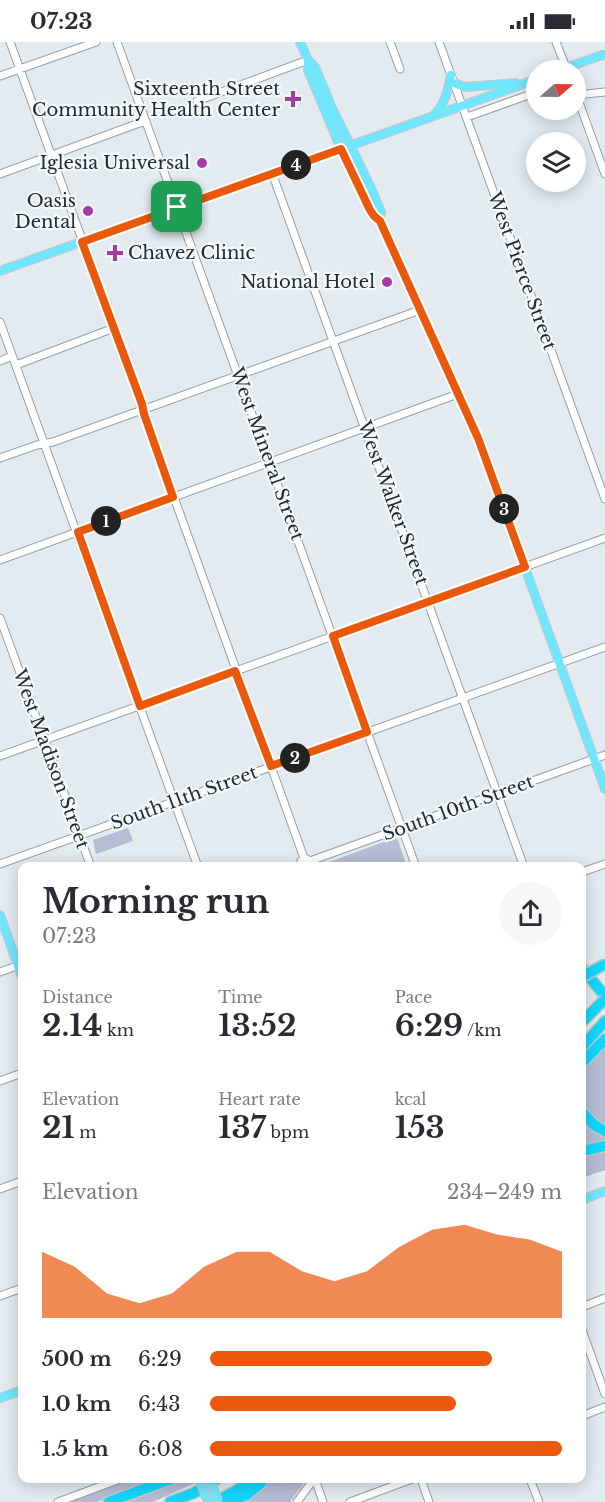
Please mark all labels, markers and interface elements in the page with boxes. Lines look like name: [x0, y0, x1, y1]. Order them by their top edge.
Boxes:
text: 07:23: [30, 8, 93, 35]
north arrow: [526, 60, 586, 120]
map controls: [526, 60, 586, 192]
place label: Sixteenth Street Community Health Center: [32, 78, 280, 121]
marker: Sixteenth Street Community Health Center: [284, 90, 302, 108]
button: layers: [526, 132, 586, 192]
pin: 4: [281, 150, 311, 180]
place label: Iglesia Universal: [40, 152, 190, 174]
text: 4: [291, 155, 301, 175]
marker: Iglesia Universal: [195, 156, 209, 170]
pin: [151, 181, 202, 232]
street label: West Pierce Street: [483, 188, 561, 353]
place label: Oasis Dental: [15, 190, 76, 233]
icon: arrive: [160, 190, 193, 223]
marker: Oasis Dental: [81, 204, 95, 218]
place label: Chavez Clinic: [128, 242, 255, 264]
marker: Chavez Clinic: [106, 244, 124, 262]
place label: National Hotel: [240, 271, 375, 293]
marker: National Hotel: [380, 275, 394, 289]
street label: West Mineral Street: [225, 364, 309, 544]
street label: West Walker Street: [353, 417, 433, 588]
pin: 3: [489, 494, 519, 524]
text: 3: [499, 499, 509, 519]
pin: 1: [91, 506, 121, 536]
text: 1: [103, 511, 109, 531]
street label: West Madison Street: [8, 665, 94, 852]
pin: 2: [280, 743, 310, 773]
text: 2: [290, 748, 300, 768]
street label: South 11th Street: [108, 761, 260, 835]
street label: South 10th Street: [379, 770, 537, 846]
text: Morning run: [42, 881, 270, 922]
button: share: [499, 882, 562, 945]
text: 07:23: [42, 924, 97, 948]
text: Distance: [42, 987, 113, 1007]
text: Time: [218, 987, 262, 1007]
text: Pace: [395, 987, 432, 1007]
text: 2.14: [42, 1007, 102, 1044]
text: 13:52: [218, 1007, 296, 1044]
text: 6:29: [395, 1007, 463, 1044]
text: km: [102, 1020, 134, 1040]
text: /km: [463, 1020, 502, 1040]
text: Elevation: [42, 1089, 119, 1109]
text: Heart rate: [218, 1089, 301, 1109]
text: kcal: [395, 1089, 427, 1109]
text: 21: [42, 1109, 75, 1146]
text: 137: [218, 1109, 266, 1146]
text: 153: [395, 1109, 445, 1146]
text: m: [75, 1122, 96, 1142]
text: bpm: [266, 1122, 309, 1142]
text: Elevation: [42, 1180, 139, 1204]
text: 234–249 m: [447, 1180, 562, 1204]
text: 500 m: [42, 1347, 112, 1371]
text: 6:29: [138, 1347, 182, 1371]
text: 1.0 km: [42, 1392, 111, 1416]
text: 6:43: [138, 1392, 181, 1416]
text: 1.5 km: [42, 1437, 109, 1461]
text: 6:08: [138, 1437, 183, 1461]

